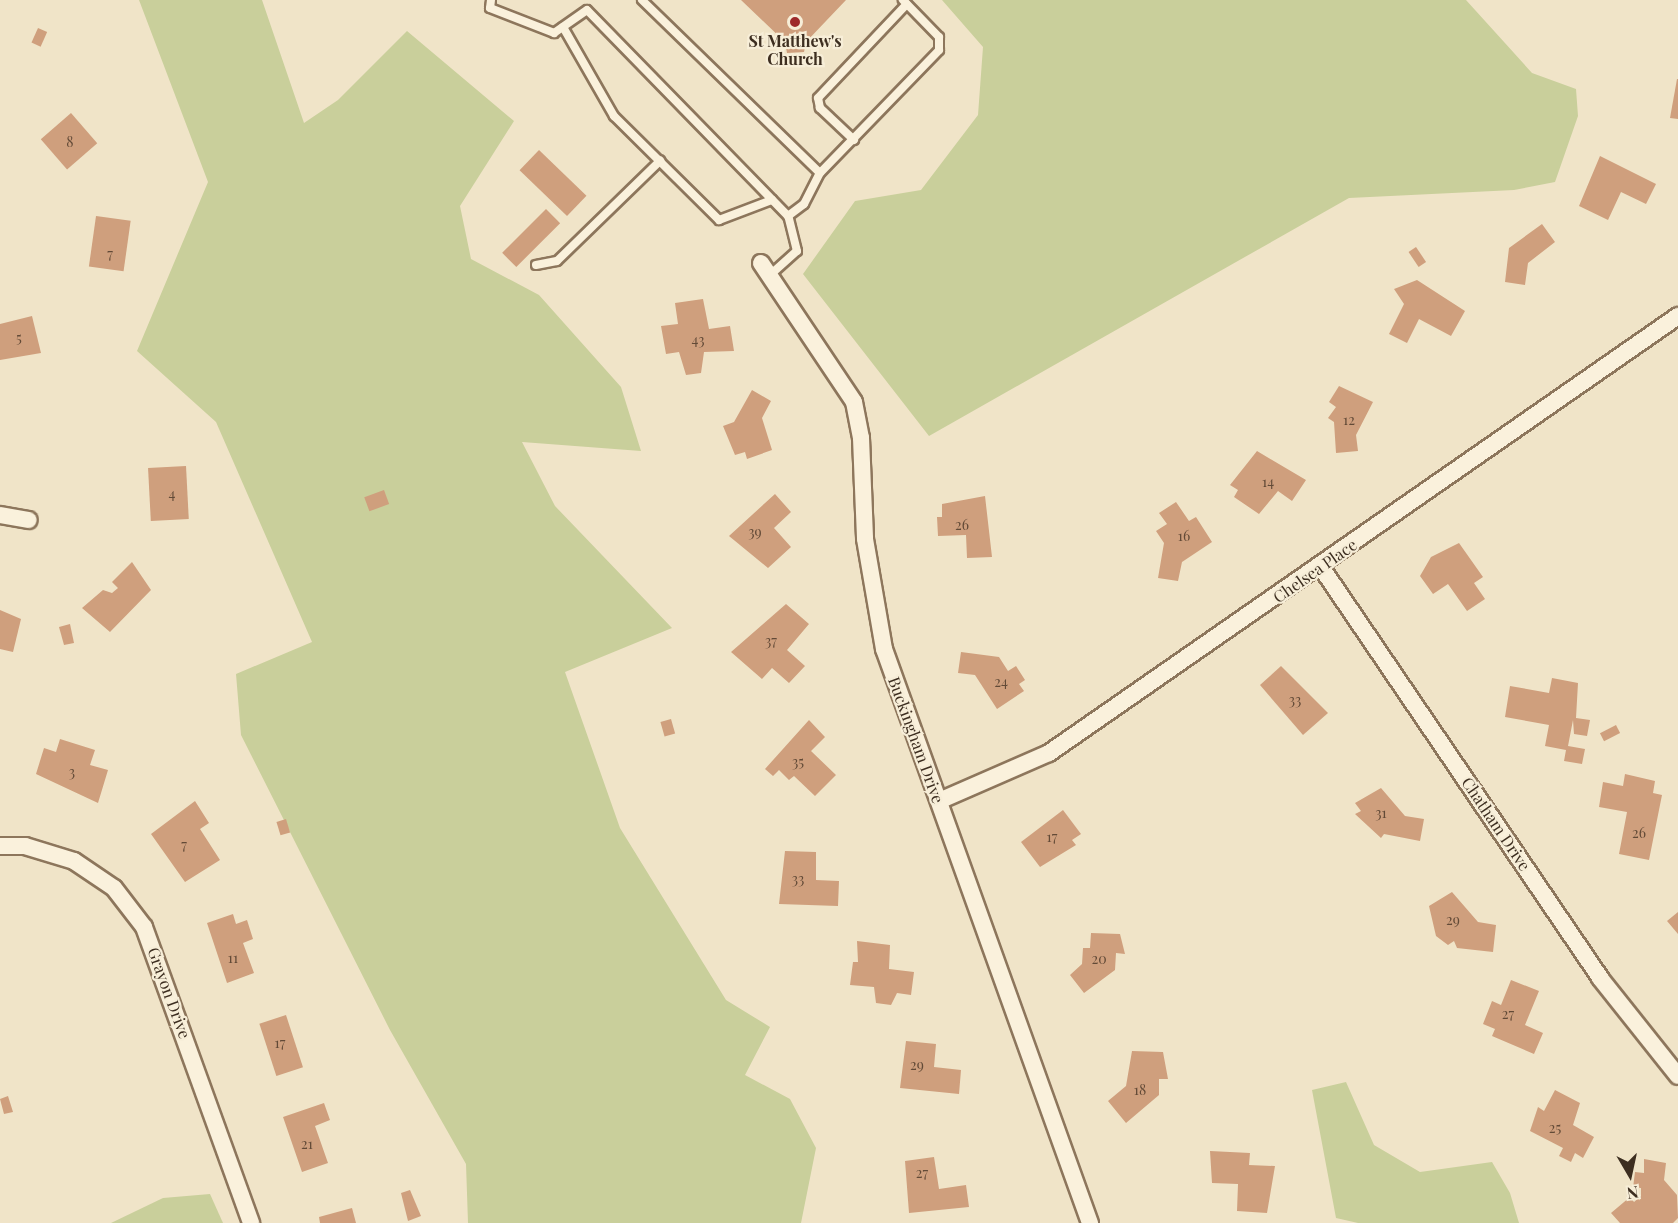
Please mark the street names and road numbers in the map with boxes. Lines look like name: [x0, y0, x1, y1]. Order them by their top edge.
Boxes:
street label: Chelsea Place: [1269, 535, 1361, 607]
street label: Buckingham Drive: [884, 674, 948, 806]
street label: Chatham Drive: [1458, 774, 1534, 874]
street label: Grayon Drive: [144, 945, 194, 1041]

